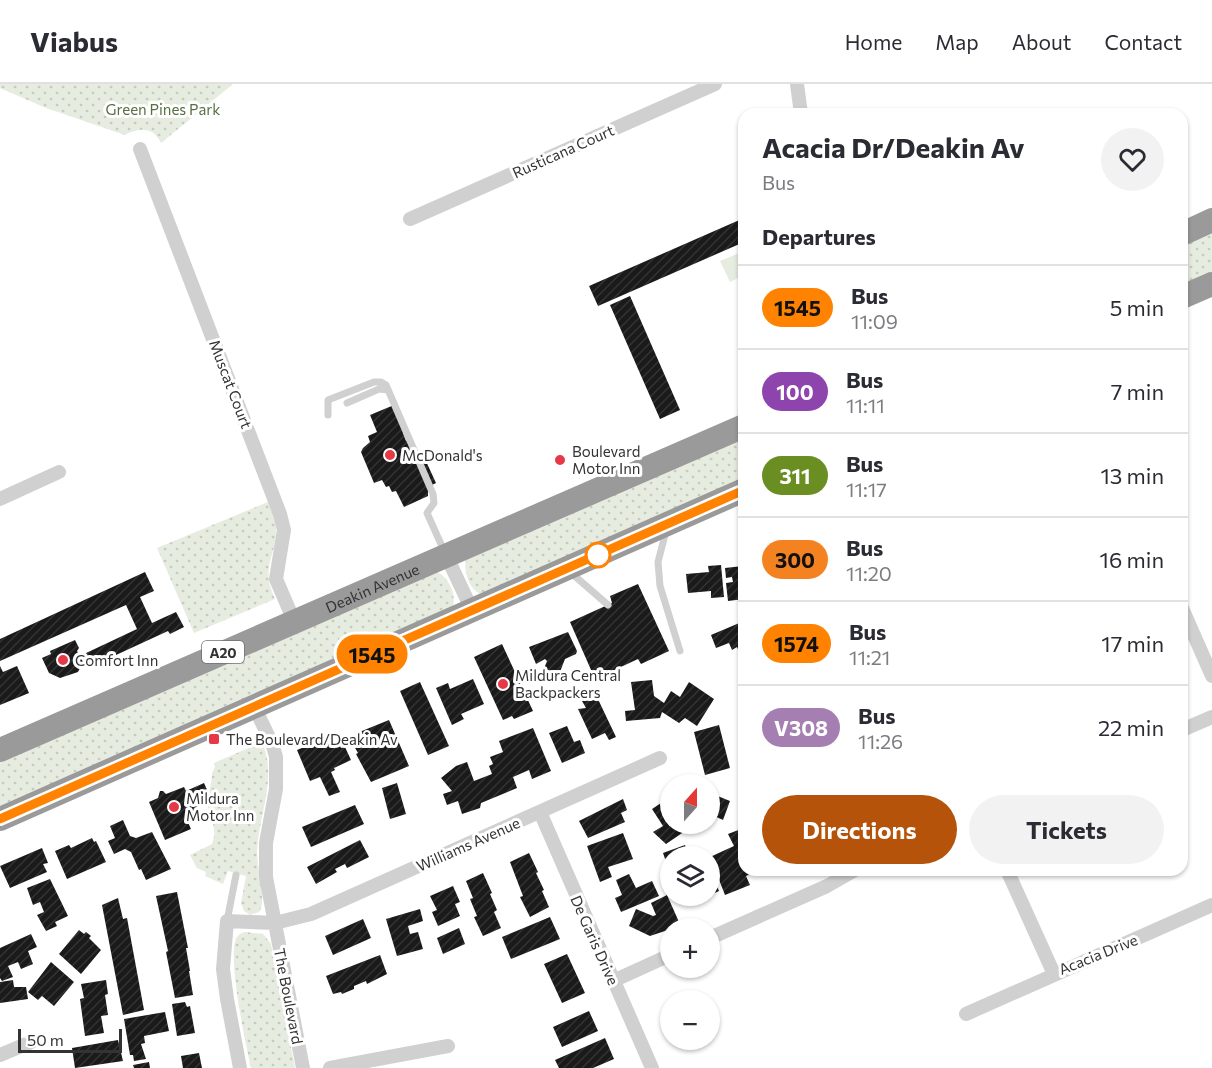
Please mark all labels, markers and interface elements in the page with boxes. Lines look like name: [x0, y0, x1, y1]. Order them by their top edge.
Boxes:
text: Viabus: [30, 24, 118, 58]
text: Home: [845, 29, 902, 54]
text: Map: [935, 29, 979, 54]
text: About: [1012, 29, 1071, 54]
text: Contact: [1104, 29, 1182, 54]
park label: Green Pines Park: [106, 100, 220, 118]
street label: Rusticana Court: [509, 121, 617, 181]
button: heart: [1101, 128, 1164, 191]
text: Acacia Dr/Deakin Av: [762, 130, 1024, 164]
text: Bus: [762, 170, 795, 194]
text: Departures: [762, 223, 876, 250]
text: Bus: [851, 282, 888, 309]
text: 5 min: [1110, 294, 1164, 321]
text: 1545: [774, 295, 821, 320]
text: 11:09: [851, 309, 898, 333]
street label: Muscat Court: [206, 337, 256, 431]
text: Bus: [846, 366, 883, 393]
text: 7 min: [1111, 378, 1164, 405]
text: 100: [776, 379, 814, 404]
text: 11:11: [846, 393, 885, 417]
place label: Boulevard Motor Inn: [572, 442, 640, 477]
place label: McDonald's: [402, 446, 483, 464]
marker: McDonald's: [383, 448, 397, 462]
text: Bus: [846, 450, 883, 477]
marker: Boulevard Motor Inn: [553, 453, 567, 467]
text: 13 min: [1100, 462, 1164, 489]
text: 311: [779, 463, 811, 488]
text: 11:17: [846, 477, 887, 501]
text: Bus: [846, 534, 883, 561]
unlabelled marker: [585, 542, 611, 568]
text: 16 min: [1100, 546, 1164, 573]
text: 300: [775, 547, 815, 572]
street label: Deakin Avenue: [323, 560, 422, 616]
text: 11:20: [846, 561, 892, 585]
text: Bus: [849, 618, 886, 645]
text: 17 min: [1101, 630, 1164, 657]
text: 1574: [774, 631, 819, 656]
line badge: 1545: [330, 634, 414, 674]
road number: A20: [202, 641, 244, 663]
text: 1545: [349, 642, 395, 667]
text: 11:21: [849, 645, 890, 669]
place label: Comfort Inn: [75, 651, 158, 669]
marker: Comfort Inn: [56, 653, 70, 667]
place label: Mildura Central Backpackers: [515, 666, 621, 701]
marker: Mildura Central Backpackers: [496, 677, 510, 691]
text: Bus: [858, 702, 895, 729]
text: 22 min: [1098, 714, 1164, 741]
text: V308: [774, 715, 828, 740]
text: 11:26: [858, 729, 903, 753]
place label: The Boulevard/Deakin Av: [226, 730, 398, 748]
marker: The Boulevard/Deakin Av: [207, 732, 221, 746]
north arrow: [660, 774, 720, 834]
map controls: [660, 774, 720, 1050]
place label: Mildura Motor Inn: [186, 789, 254, 824]
button: Directions: [762, 795, 957, 864]
button: Tickets: [969, 795, 1164, 864]
marker: Mildura Motor Inn: [167, 800, 181, 814]
street label: Williams Avenue: [414, 813, 523, 875]
button: layers: [660, 846, 720, 906]
street label: De Garis Drive: [567, 892, 623, 988]
button: +: [660, 918, 720, 978]
street label: Acacia Drive: [1056, 930, 1140, 978]
street label: The Boulevard: [271, 947, 307, 1045]
button: −: [660, 990, 720, 1050]
scale bar: [18, 1026, 122, 1054]
text: 50 m: [27, 1030, 64, 1049]

